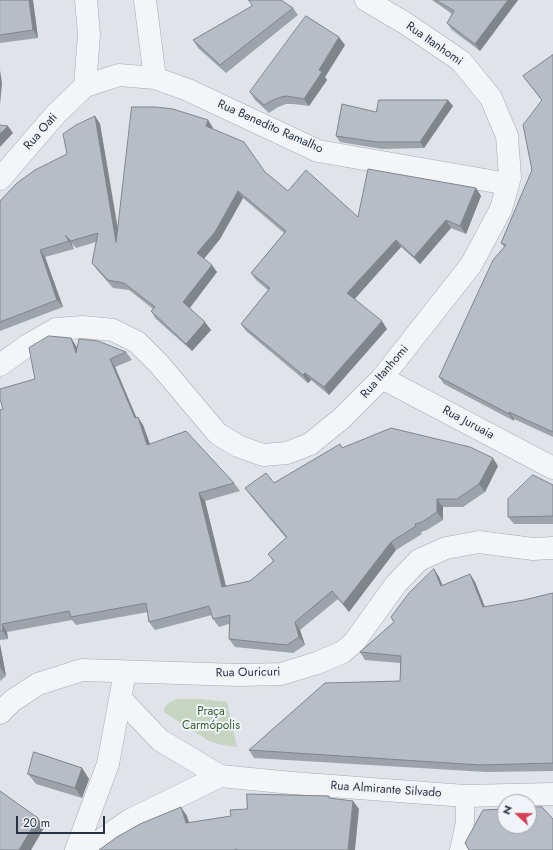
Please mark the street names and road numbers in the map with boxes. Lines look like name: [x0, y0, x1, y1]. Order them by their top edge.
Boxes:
street label: Rua Itanhomi: [403, 19, 465, 69]
street label: Rua Benedito Ramalho: [215, 97, 325, 157]
street label: Rua Oati: [21, 111, 61, 153]
street label: Rua Itanhomi: [358, 343, 412, 401]
street label: Rua Juruaia: [440, 403, 496, 443]
street label: Rua Ouricuri: [216, 665, 280, 681]
street label: Rua Almirante Silvado: [330, 779, 442, 801]

